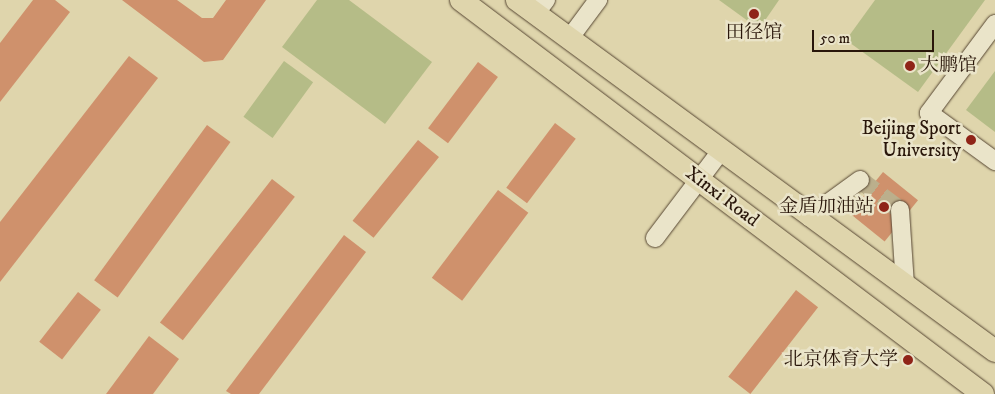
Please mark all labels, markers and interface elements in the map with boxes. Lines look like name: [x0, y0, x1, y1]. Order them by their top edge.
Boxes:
marker: 田径馆: [748, 8, 760, 20]
scale bar: [815, 20, 938, 52]
place label: 田径馆: [726, 22, 782, 44]
text: 50 m: [820, 29, 850, 48]
place label: 大鹏馆: [920, 55, 977, 77]
marker: 大鹏馆: [904, 60, 916, 72]
place label: Beijing Sport University: [862, 118, 961, 162]
marker: Beijing Sport University: [965, 134, 977, 146]
street label: Xinxi Road: [681, 162, 763, 232]
place label: 金盾加油站: [779, 196, 874, 218]
marker: 金盾加油站: [878, 201, 890, 213]
place label: 北京体育大学: [784, 349, 898, 371]
marker: 北京体育大学: [902, 354, 914, 366]

